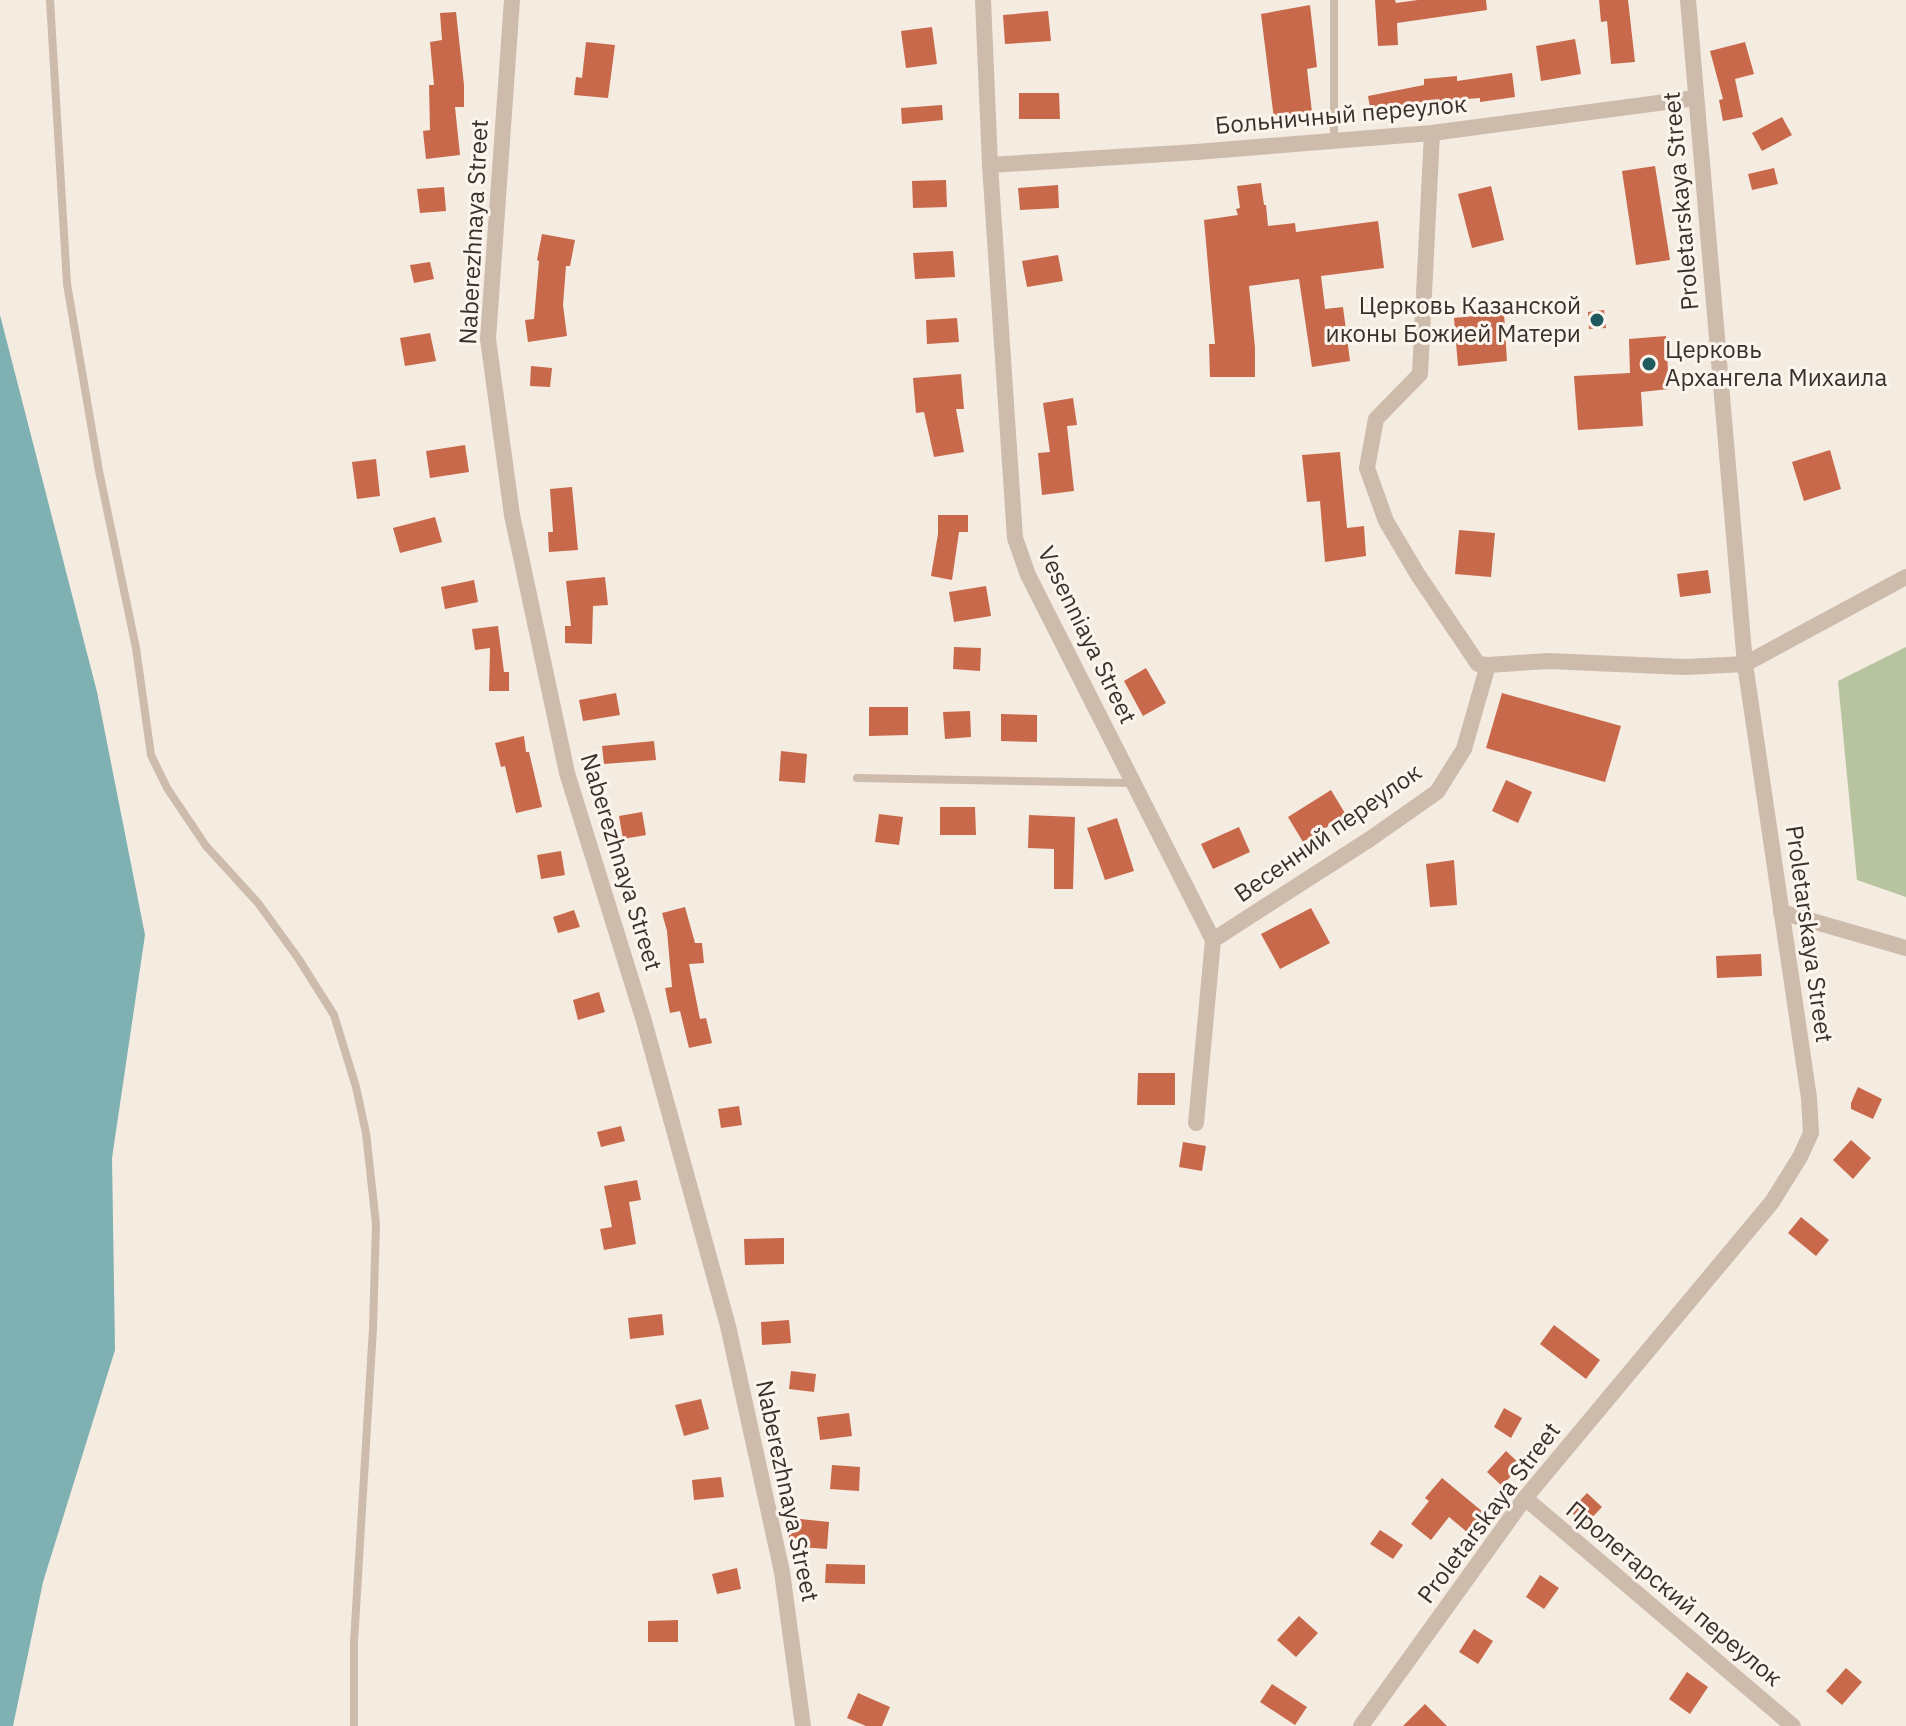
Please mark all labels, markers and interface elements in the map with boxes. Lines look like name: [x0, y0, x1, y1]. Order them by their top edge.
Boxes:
street label: Больничный переулок: [1214, 87, 1468, 141]
street label: Proletarskaya Street: [1655, 91, 1705, 312]
street label: Naberezhnaya Street: [451, 118, 495, 345]
place label: Церковь Казанской иконы Божией Матери: [1326, 289, 1581, 349]
marker: Церковь Казанской иконы Божией Матери: [1588, 311, 1606, 329]
place label: Церковь Архангела Михаила: [1665, 333, 1887, 393]
marker: Церковь Архангела Михаила: [1640, 355, 1658, 373]
street label: Vesenniaya Street: [1031, 540, 1145, 729]
street label: Naberezhnaya Street: [574, 749, 670, 974]
street label: Весенний переулок: [1227, 755, 1427, 909]
street label: Proletarskaya Street: [1779, 823, 1841, 1045]
street label: Naberezhnaya Street: [749, 1377, 827, 1604]
street label: Proletarskaya Street: [1410, 1415, 1567, 1610]
street label: Пролетарский переулок: [1560, 1493, 1789, 1693]

